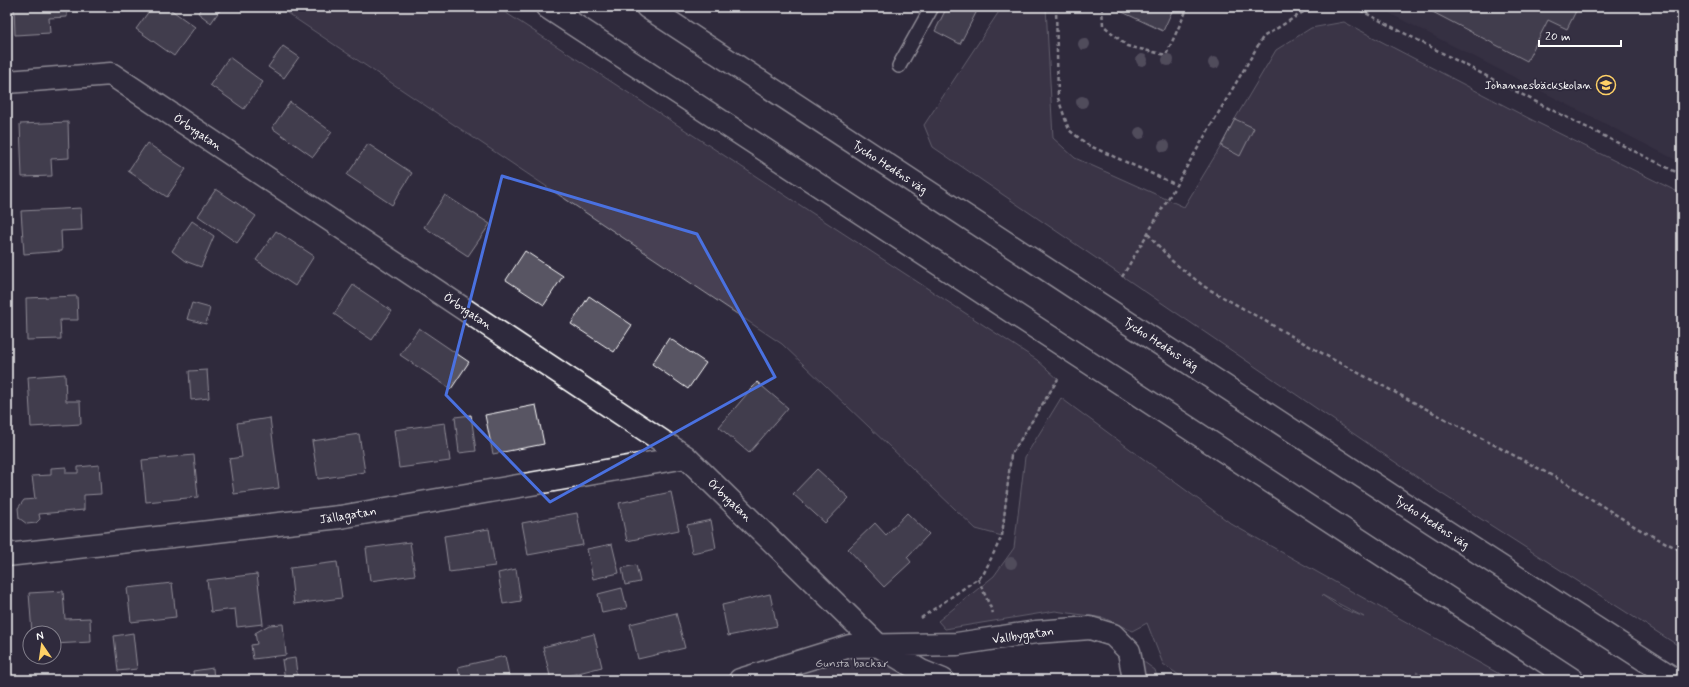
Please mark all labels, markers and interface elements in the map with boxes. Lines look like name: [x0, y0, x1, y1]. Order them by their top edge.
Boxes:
scale bar: [1539, 22, 1621, 48]
text: 20 m: [1545, 29, 1571, 45]
school or university icon: Johannesbäckskolan: [1595, 74, 1617, 96]
place label: Johannesbäckskolan: [1485, 78, 1593, 94]
street label: Örbygatan: [170, 111, 225, 155]
street label: Tycho Hedéns väg: [849, 138, 930, 198]
street label: Örbygatan: [440, 290, 495, 334]
street label: Tycho Hedéns väg: [1120, 315, 1201, 375]
street label: Örbygatan: [704, 476, 755, 526]
street label: Tycho Hedéns väg: [1391, 493, 1472, 553]
street label: Jällagatan: [319, 504, 378, 528]
street label: Vallbygatan: [991, 624, 1055, 648]
north arrow: [22, 625, 62, 665]
text: N: [35, 629, 45, 644]
park label: Gunsta backar: [815, 656, 889, 672]

